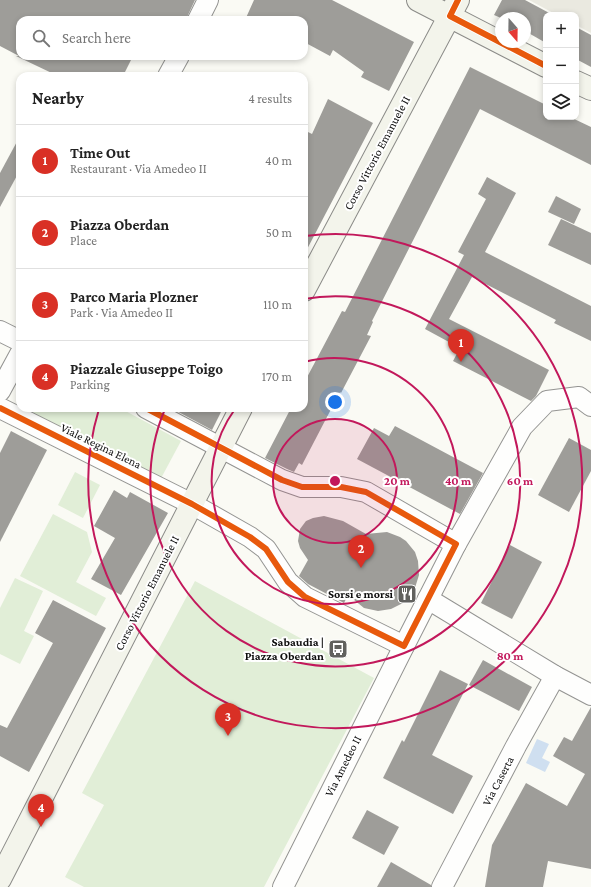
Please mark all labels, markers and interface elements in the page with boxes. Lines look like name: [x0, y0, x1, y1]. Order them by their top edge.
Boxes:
north arrow: [495, 12, 531, 48]
map controls: [543, 12, 579, 120]
button: +: [543, 12, 579, 48]
search box: [16, 16, 308, 60]
icon: search: [30, 27, 52, 49]
text: Search here: [62, 30, 131, 46]
button: −: [543, 48, 579, 84]
button: layers: [543, 84, 579, 120]
text: Nearby: [32, 89, 84, 108]
text: 4 results: [248, 91, 292, 106]
street label: Corso Vittorio Emanuele II: [341, 93, 413, 212]
text: Time Out: [70, 145, 130, 161]
text: 1: [43, 153, 47, 168]
text: 40 m: [265, 153, 292, 168]
text: Restaurant · Via Amedeo II: [70, 161, 207, 176]
text: Piazza Oberdan: [70, 217, 169, 233]
text: 2: [42, 225, 48, 240]
text: 50 m: [266, 225, 292, 240]
text: Place: [70, 233, 97, 248]
text: Parco Maria Plozner: [70, 289, 198, 305]
text: 3: [42, 297, 48, 312]
text: 110 m: [263, 297, 292, 312]
text: Park · Via Amedeo II: [70, 305, 173, 320]
pin: 1: [448, 329, 474, 362]
text: Piazzale Giuseppe Toigo: [70, 361, 223, 377]
text: 4: [41, 369, 49, 384]
text: 170 m: [262, 369, 292, 384]
text: Parking: [70, 377, 110, 392]
your location: [325, 392, 345, 412]
street label: Viale Regina Elena: [58, 420, 144, 472]
centre of rings: [328, 474, 342, 488]
text: 20 m: [384, 474, 411, 488]
text: 40 m: [445, 474, 472, 488]
text: 60 m: [507, 474, 534, 488]
street label: Corso Vittorio Emanuele II: [112, 533, 182, 653]
pin: 2: [348, 535, 374, 568]
restaurant icon: Sorsi e morsi: [396, 583, 418, 605]
place label: Sorsi e morsi: [328, 587, 394, 601]
place label: Sabaudia | Piazza Oberdan: [245, 635, 324, 663]
bus stop icon: Sabaudia | Piazza Oberdan: [327, 638, 349, 660]
text: 80 m: [497, 649, 524, 663]
pin: 3: [215, 703, 241, 736]
street label: Via Amedeo II: [322, 733, 364, 799]
street label: Via Caserta: [479, 754, 517, 808]
pin: 4: [28, 794, 54, 827]

